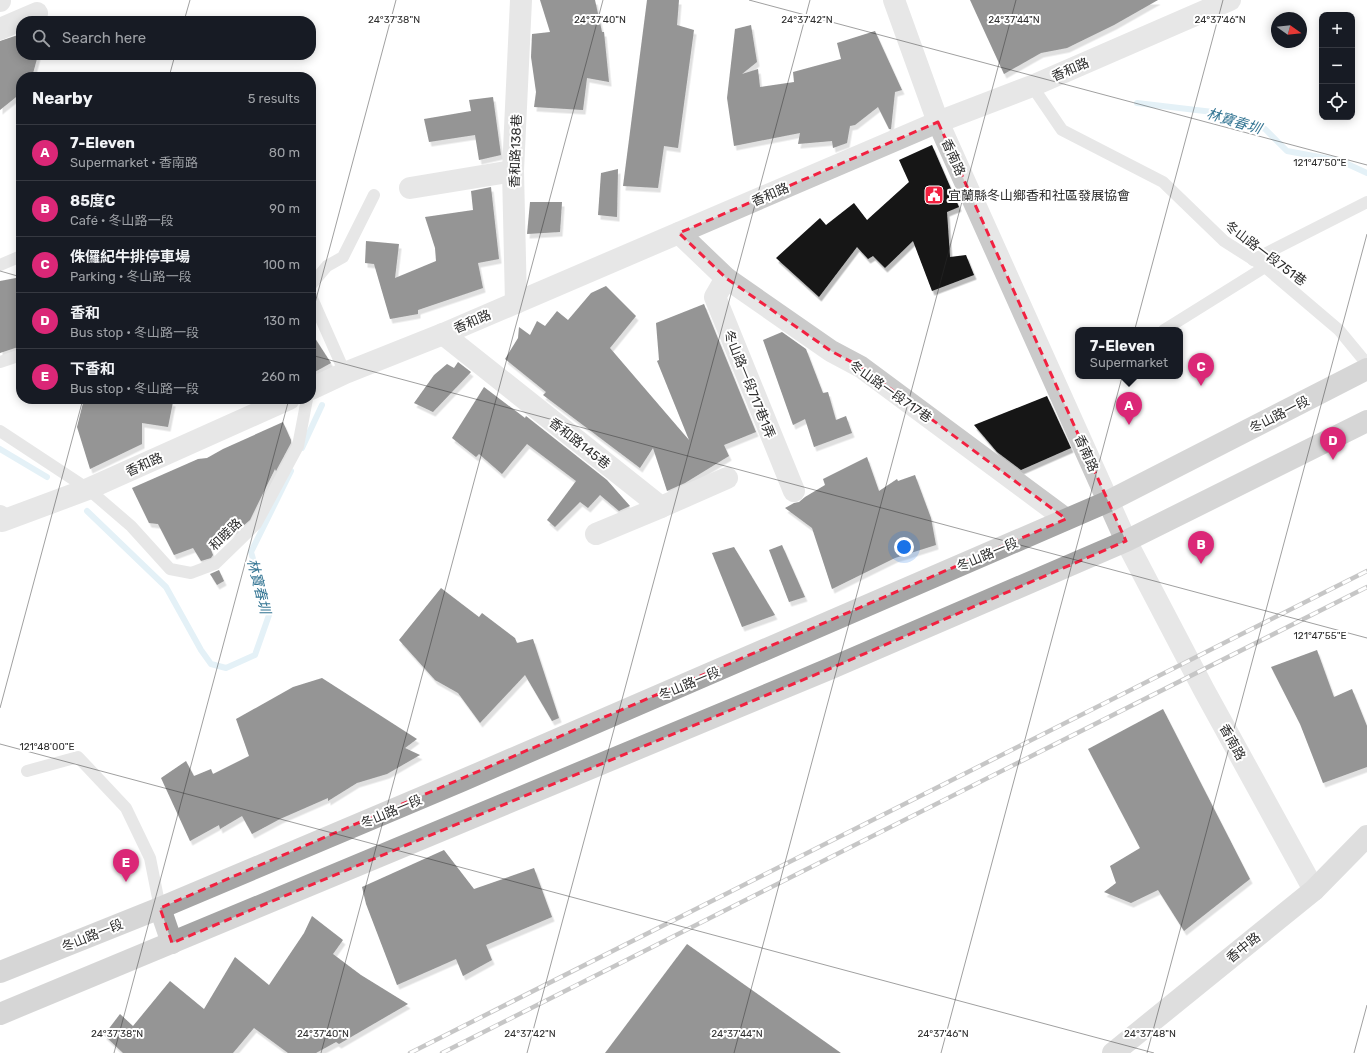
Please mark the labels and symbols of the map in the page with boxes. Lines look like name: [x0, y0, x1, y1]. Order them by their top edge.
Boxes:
north arrow: [1271, 12, 1307, 48]
text: 24°37'38"N: [368, 14, 420, 26]
text: 24°37'40"N: [574, 14, 626, 26]
text: 24°37'42"N: [781, 14, 833, 26]
text: 24°37'44"N: [988, 14, 1040, 26]
text: 24°37'46"N: [1194, 14, 1246, 26]
street label: 香和路: [1049, 55, 1091, 84]
water label: 林寶春圳: [1205, 105, 1265, 138]
street label: 香和路138巷: [507, 114, 524, 188]
street label: 香南路: [939, 136, 968, 178]
text: 121°47'50"E: [1293, 157, 1347, 169]
street label: 香和路: [749, 180, 791, 209]
public building icon: 宜蘭縣冬山鄉香和社區發展協會: [923, 184, 945, 206]
place label: 宜蘭縣冬山鄉香和社區發展協會: [948, 188, 1130, 203]
street label: 冬山路一段751巷: [1222, 218, 1309, 289]
street label: 香和路: [451, 307, 493, 336]
street label: 冬山路一段717巷1弄: [721, 328, 778, 441]
pin: C: [1188, 353, 1214, 386]
street label: 冬山路一段717巷: [847, 357, 935, 425]
pin: A: [1116, 392, 1142, 425]
street label: 冬山路一段: [1247, 393, 1312, 436]
street label: 香和路145巷: [546, 415, 613, 472]
pin: D: [1320, 427, 1346, 460]
street label: 香南路: [1072, 432, 1101, 474]
street label: 香和路: [123, 450, 165, 479]
street label: 和睦路: [206, 515, 245, 553]
pin: B: [1188, 531, 1214, 564]
street label: 冬山路一段: [954, 535, 1020, 574]
your location: [894, 537, 914, 557]
water label: 林寶春圳: [243, 557, 274, 617]
text: 121°47'55"E: [1294, 630, 1346, 642]
street label: 冬山路一段: [656, 664, 722, 703]
street label: 香南路: [1217, 722, 1249, 763]
text: 121°48'00"E: [19, 741, 75, 753]
street label: 冬山路一段: [358, 792, 424, 831]
pin: E: [113, 849, 139, 882]
street label: 冬山路一段: [59, 916, 125, 955]
street label: 香中路: [1223, 929, 1263, 965]
text: 24°37'38"N: [91, 1028, 143, 1040]
text: 24°37'40"N: [297, 1028, 349, 1040]
text: 24°37'42"N: [504, 1028, 556, 1040]
text: 24°37'44"N: [711, 1028, 763, 1040]
text: 24°37'46"N: [917, 1028, 969, 1040]
text: 24°37'48"N: [1124, 1028, 1176, 1040]

